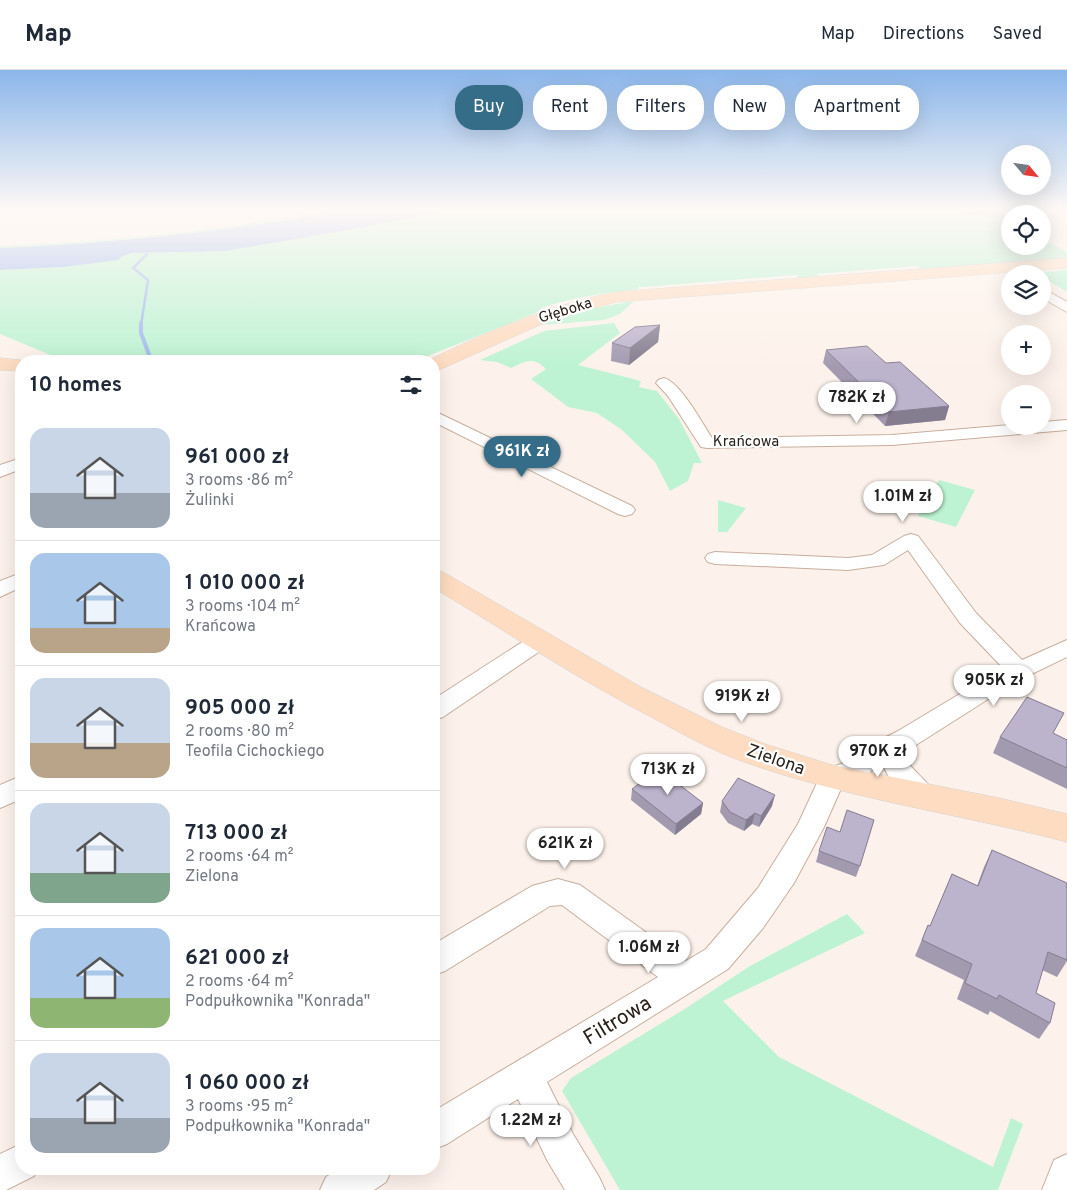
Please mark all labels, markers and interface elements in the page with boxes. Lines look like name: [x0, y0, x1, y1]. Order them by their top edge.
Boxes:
text: Map: [25, 20, 72, 50]
text: Map: [821, 23, 855, 46]
text: Directions: [883, 23, 965, 46]
text: Saved: [993, 23, 1042, 46]
chip: Buy: [455, 85, 523, 130]
chip: Rent: [533, 85, 607, 130]
chip: Filters: [617, 85, 704, 130]
chip: New: [714, 85, 785, 130]
chip: Apartment: [795, 85, 919, 130]
north arrow: [1001, 145, 1051, 195]
map controls: [1001, 145, 1051, 435]
button: locate: [1001, 205, 1051, 255]
button: layers: [1001, 265, 1051, 315]
street label: Głęboka: [536, 294, 594, 329]
button: +: [1001, 325, 1051, 375]
icon: filters: [397, 371, 425, 399]
text: 10 homes: [30, 372, 122, 399]
pin: 782K zł: [811, 382, 903, 424]
button: −: [1001, 385, 1051, 435]
text: 782K zł: [829, 388, 885, 408]
street label: Krańcowa: [713, 433, 779, 452]
pin: 961K zł: [476, 436, 568, 478]
text: 961K zł: [495, 442, 549, 462]
text: 961 000 zł: [185, 444, 289, 471]
icon: home: [70, 448, 130, 508]
text: 3 rooms · 86 m²: [185, 471, 293, 491]
pin: 1.01M zł: [851, 480, 955, 523]
text: 1.01M zł: [874, 487, 932, 507]
text: Żulinki: [185, 491, 234, 511]
text: 1 010 000 zł: [185, 570, 304, 597]
icon: home: [70, 573, 130, 633]
text: 3 rooms · 104 m²: [185, 597, 300, 617]
text: Krańcowa: [185, 617, 256, 637]
pin: 905K zł: [948, 664, 1040, 707]
text: 905K zł: [965, 671, 1023, 691]
pin: 919K zł: [696, 680, 788, 723]
text: 919K zł: [715, 687, 769, 707]
text: 905 000 zł: [185, 695, 294, 722]
icon: home: [70, 698, 130, 758]
text: 2 rooms · 80 m²: [185, 722, 294, 742]
pin: 970K zł: [832, 736, 924, 778]
street label: Zielona: [743, 740, 808, 781]
text: Teofila Cichockiego: [185, 742, 325, 762]
text: 970K zł: [849, 742, 907, 762]
pin: 713K zł: [622, 754, 714, 796]
text: 713K zł: [641, 760, 695, 780]
text: 713 000 zł: [185, 820, 287, 847]
icon: home: [70, 823, 130, 883]
pin: 621K zł: [519, 828, 611, 870]
text: 621K zł: [538, 834, 592, 854]
text: 2 rooms · 64 m²: [185, 847, 294, 867]
text: Zielona: [185, 867, 239, 887]
pin: 1.06M zł: [597, 932, 701, 974]
text: 1.06M zł: [618, 938, 680, 958]
text: 621 000 zł: [185, 945, 289, 972]
icon: home: [70, 948, 130, 1008]
text: 2 rooms · 64 m²: [185, 972, 294, 992]
street label: Filtrowa: [579, 990, 657, 1052]
text: Podpułkownika "Konrada": [185, 992, 370, 1012]
text: 1 060 000 zł: [185, 1070, 309, 1097]
icon: home: [70, 1073, 130, 1133]
text: 3 rooms · 95 m²: [185, 1097, 293, 1117]
pin: 1.22M zł: [479, 1104, 583, 1147]
text: 1.22M zł: [501, 1111, 561, 1131]
text: Podpułkownika "Konrada": [185, 1117, 370, 1137]

